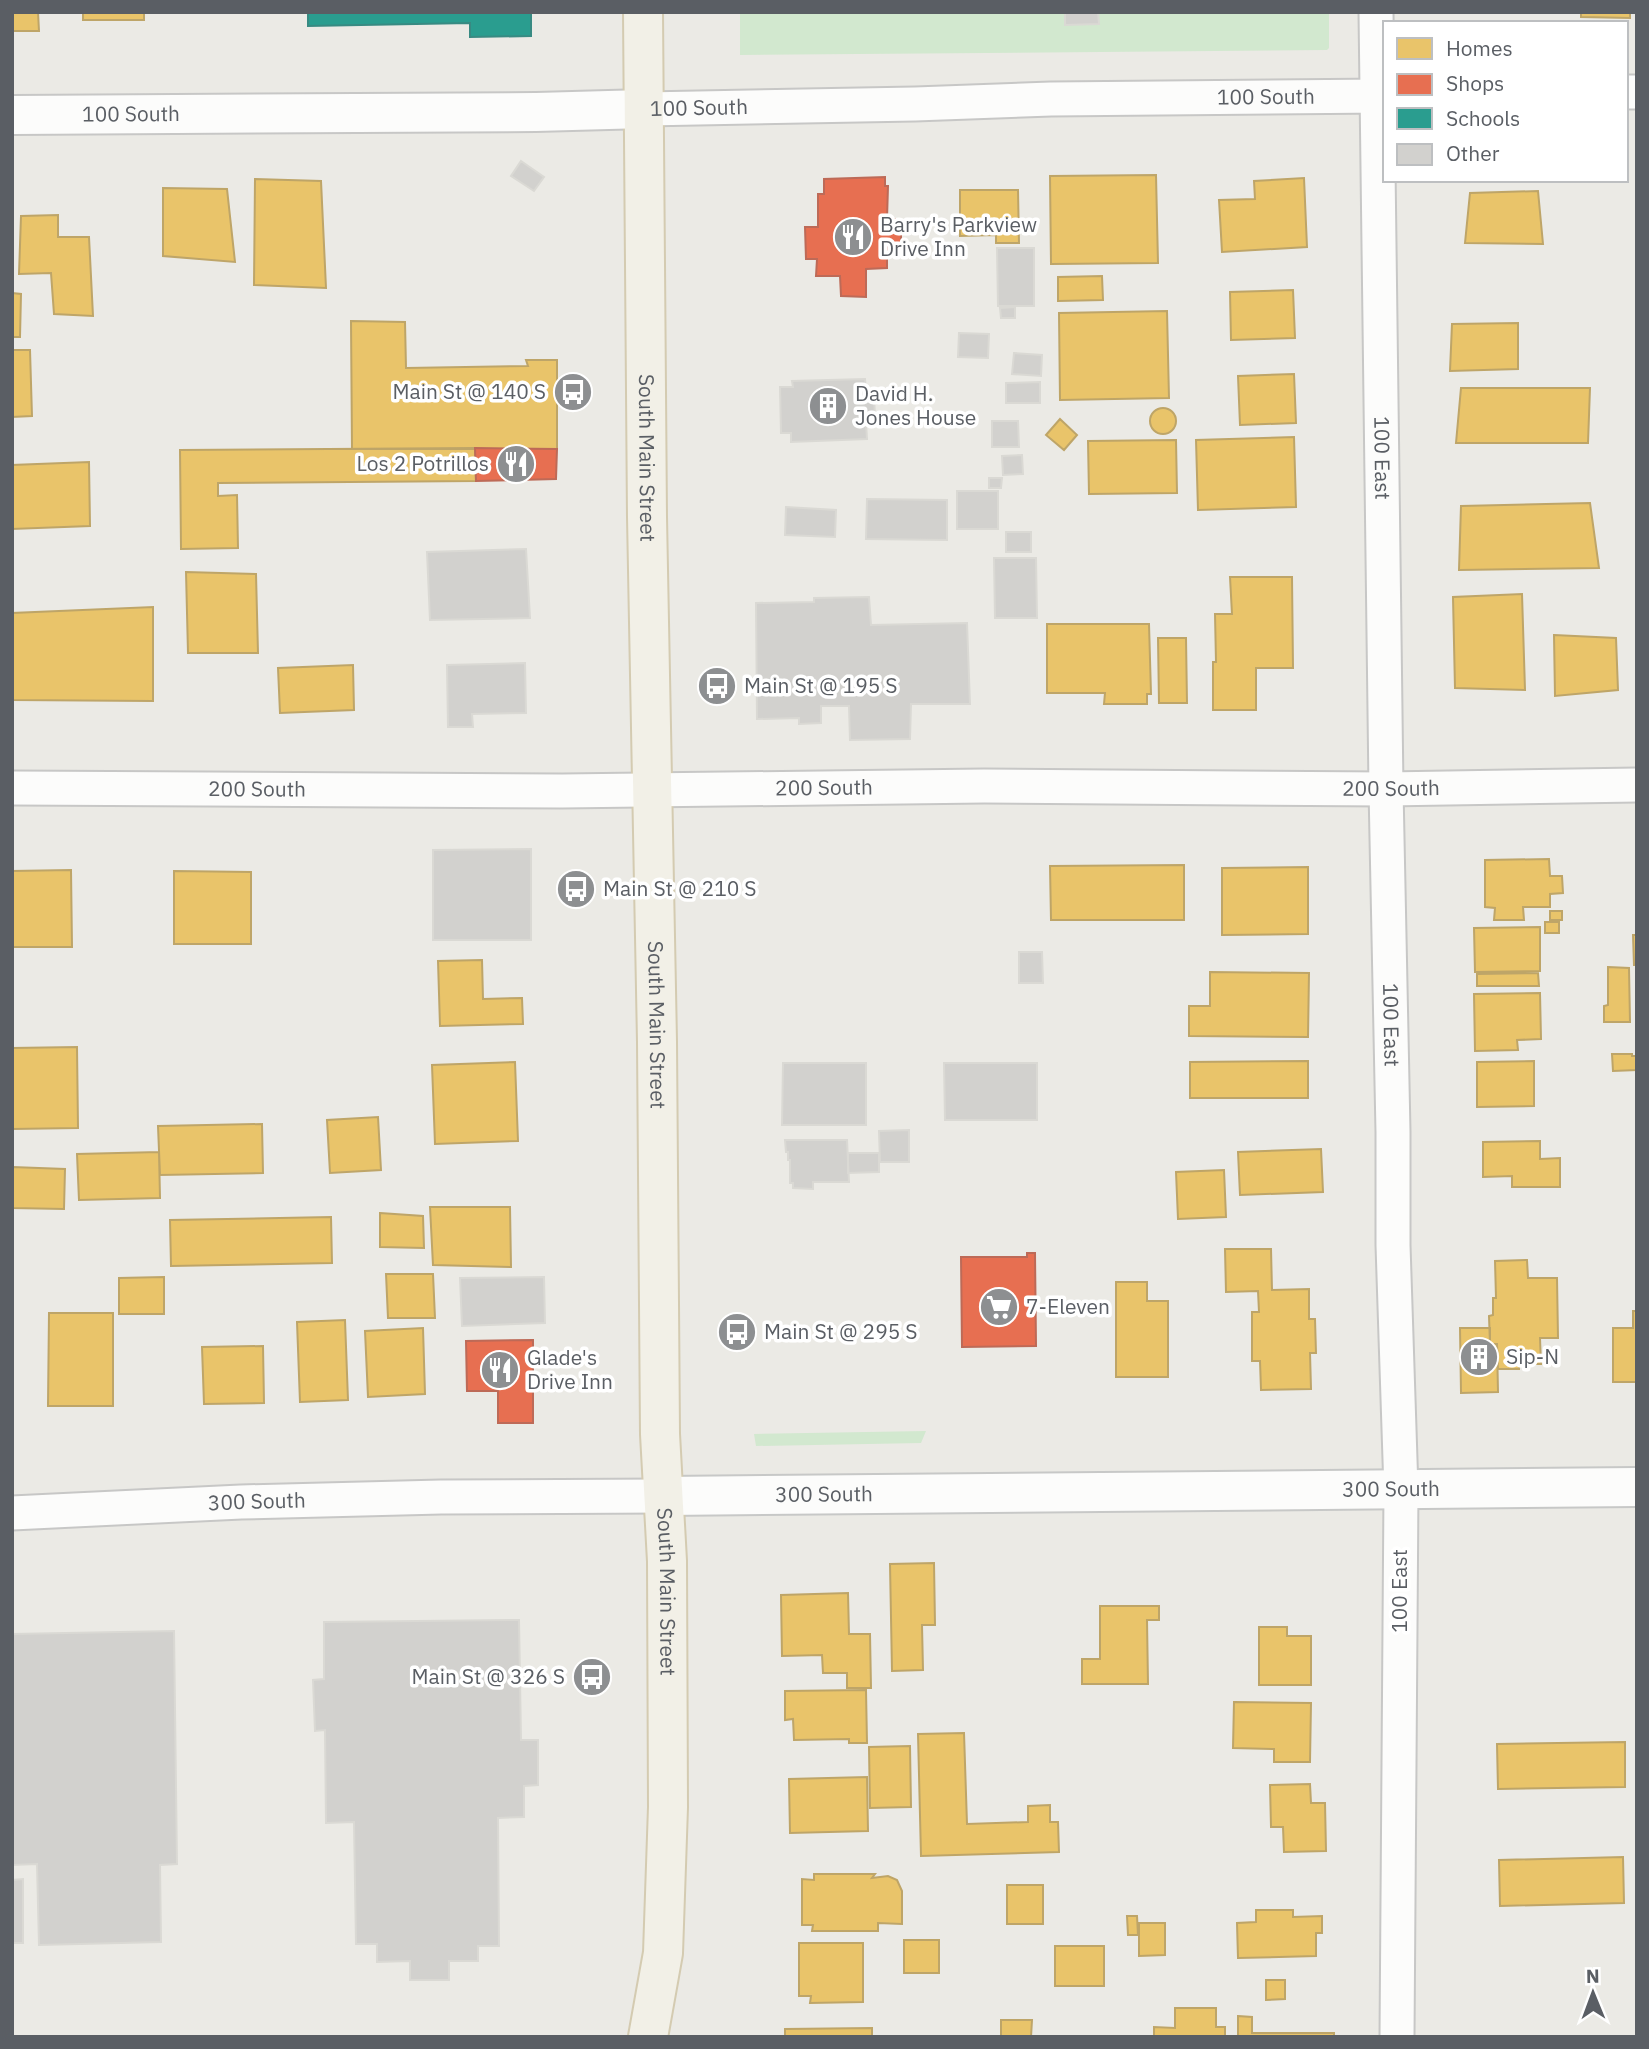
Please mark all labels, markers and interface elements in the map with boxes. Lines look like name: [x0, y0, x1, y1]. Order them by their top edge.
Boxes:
legend: [1383, 21, 1628, 182]
text: Homes: [1446, 34, 1513, 62]
text: Shops: [1446, 69, 1504, 97]
street label: 100 South: [1217, 82, 1315, 111]
street label: 100 South: [650, 92, 748, 122]
street label: 100 South: [82, 99, 180, 128]
text: Schools: [1446, 104, 1520, 132]
text: Other: [1446, 139, 1500, 167]
place label: Barry's Parkview Drive Inn: [880, 210, 1037, 262]
restaurant icon: Barry's Parkview Drive Inn: [832, 216, 874, 258]
bus stop icon: Main St @ 140 S: [552, 371, 594, 413]
street label: South Main Street: [633, 374, 662, 542]
place label: Main St @ 140 S: [392, 377, 546, 405]
place label: David H. Jones House: [855, 379, 976, 431]
building icon: David H. Jones House: [807, 385, 849, 427]
street label: 100 East: [1368, 416, 1397, 500]
restaurant icon: Los 2 Potrillos: [495, 443, 537, 485]
place label: Los 2 Potrillos: [356, 449, 489, 477]
bus stop icon: Main St @ 195 S: [696, 665, 738, 707]
place label: Main St @ 195 S: [744, 671, 898, 699]
street label: 200 South: [775, 772, 873, 801]
street label: 200 South: [1342, 773, 1440, 802]
street label: 200 South: [208, 774, 306, 803]
bus stop icon: Main St @ 210 S: [555, 868, 597, 910]
place label: Main St @ 210 S: [603, 874, 757, 902]
street label: South Main Street: [642, 940, 673, 1109]
street label: 100 East: [1377, 983, 1407, 1067]
supermarket icon: 7-Eleven: [978, 1286, 1020, 1328]
place label: 7-Eleven: [1026, 1292, 1110, 1320]
bus stop icon: Main St @ 295 S: [716, 1311, 758, 1353]
place label: Main St @ 295 S: [764, 1317, 918, 1345]
building icon: Sip-N: [1458, 1336, 1500, 1378]
place label: Sip-N: [1506, 1342, 1559, 1370]
place label: Glade's Drive Inn: [527, 1343, 613, 1395]
restaurant icon: Glade's Drive Inn: [479, 1349, 521, 1391]
street label: 300 South: [1342, 1474, 1440, 1503]
street label: 300 South: [775, 1479, 873, 1508]
street label: 300 South: [207, 1485, 306, 1517]
street label: South Main Street: [651, 1507, 682, 1676]
street label: 100 East: [1385, 1549, 1413, 1633]
bus stop icon: Main St @ 326 S: [571, 1656, 613, 1698]
place label: Main St @ 326 S: [411, 1662, 565, 1690]
north arrow: [1558, 1958, 1628, 2028]
text: N: [1586, 1964, 1600, 1988]

